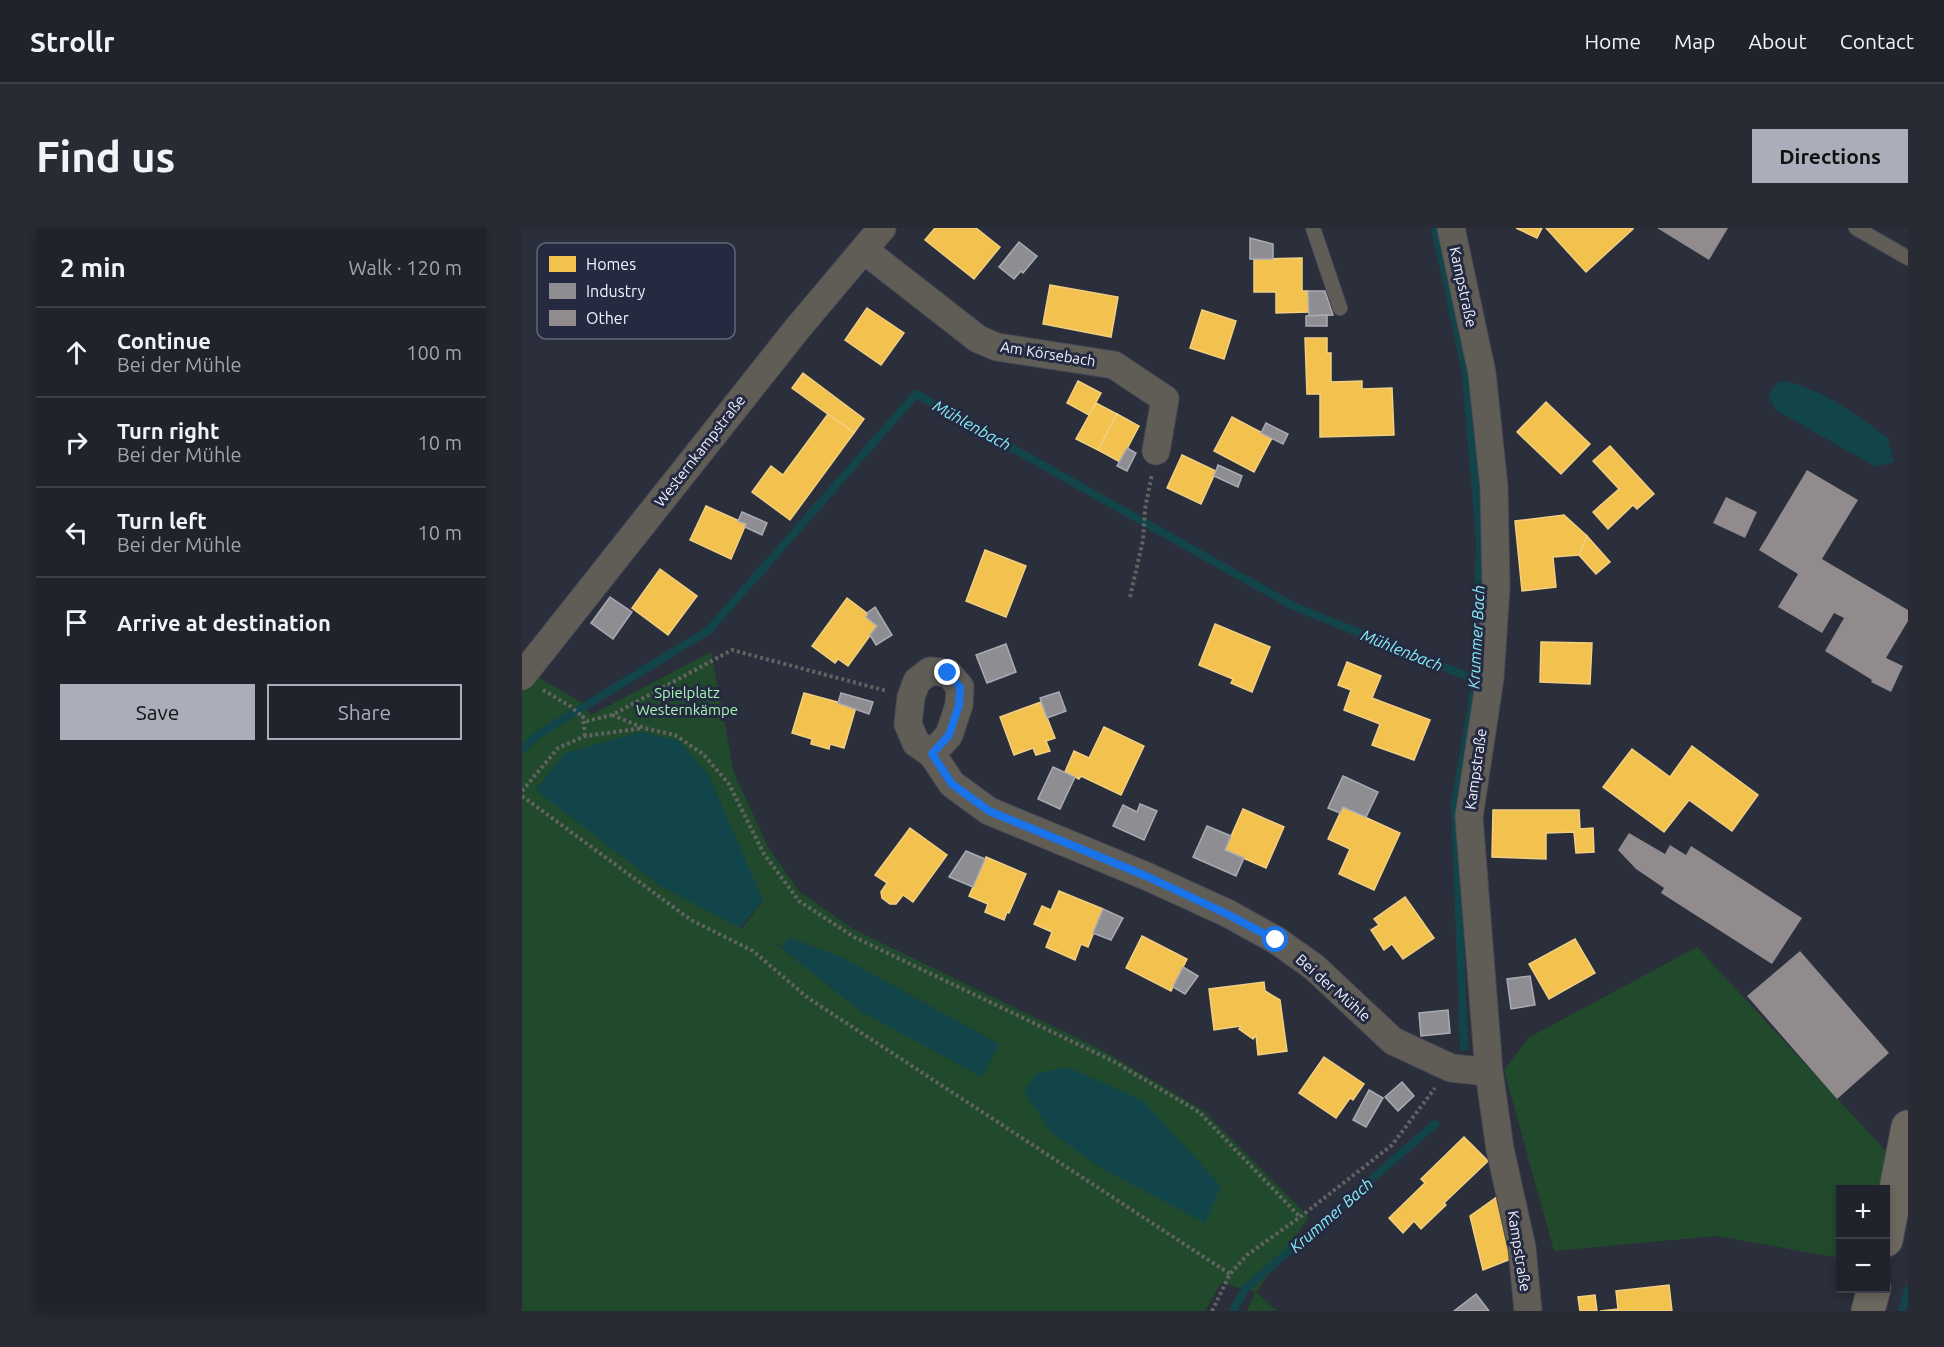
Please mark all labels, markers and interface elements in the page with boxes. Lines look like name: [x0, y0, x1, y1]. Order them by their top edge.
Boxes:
text: Strollr: [30, 26, 115, 57]
text: Home: [1584, 29, 1641, 53]
text: Map: [1674, 29, 1715, 53]
text: About: [1748, 29, 1807, 53]
text: Contact: [1840, 29, 1914, 53]
button: Directions: [1752, 129, 1908, 183]
text: Find us: [36, 133, 175, 180]
legend: [537, 243, 735, 339]
street label: Kampstraße: [1447, 245, 1480, 329]
text: 2 min: [60, 253, 126, 282]
text: Homes: [586, 255, 636, 273]
text: Walk · 120 m: [349, 256, 462, 279]
text: Industry: [586, 282, 645, 300]
text: Other: [586, 309, 629, 327]
text: Continue: [117, 328, 211, 353]
icon: ahead: [60, 336, 93, 369]
street label: Am Körsebach: [999, 338, 1097, 369]
text: 100 m: [406, 341, 462, 364]
text: Bei der Mühle: [117, 353, 242, 376]
street label: Westernkampstraße: [651, 392, 748, 510]
water label: Mühlenbach: [930, 396, 1014, 454]
text: Turn right: [117, 418, 219, 443]
icon: right: [60, 426, 93, 459]
text: 10 m: [418, 431, 462, 454]
text: Bei der Mühle: [117, 443, 242, 466]
text: Turn left: [117, 508, 207, 533]
icon: left: [60, 516, 93, 549]
text: 10 m: [418, 521, 462, 544]
text: Bei der Mühle: [117, 533, 242, 556]
water label: Krummer Bach: [1464, 585, 1488, 689]
icon: arrive: [60, 606, 93, 639]
text: Arrive at destination: [117, 610, 331, 635]
water label: Mühlenbach: [1359, 626, 1445, 674]
route end: [934, 659, 960, 685]
button: Save: [60, 684, 255, 740]
button: Share: [267, 684, 462, 740]
park label: Spielplatz Westernkämpe: [636, 684, 738, 718]
street label: Kampstraße: [1461, 727, 1490, 811]
route start: [1262, 926, 1288, 952]
street label: Bei der Mühle: [1292, 951, 1374, 1025]
water label: Krummer Bach: [1286, 1174, 1376, 1256]
map controls: [1836, 1185, 1890, 1293]
button: +: [1836, 1185, 1890, 1239]
street label: Kampstraße: [1505, 1209, 1534, 1293]
button: −: [1836, 1239, 1890, 1293]

